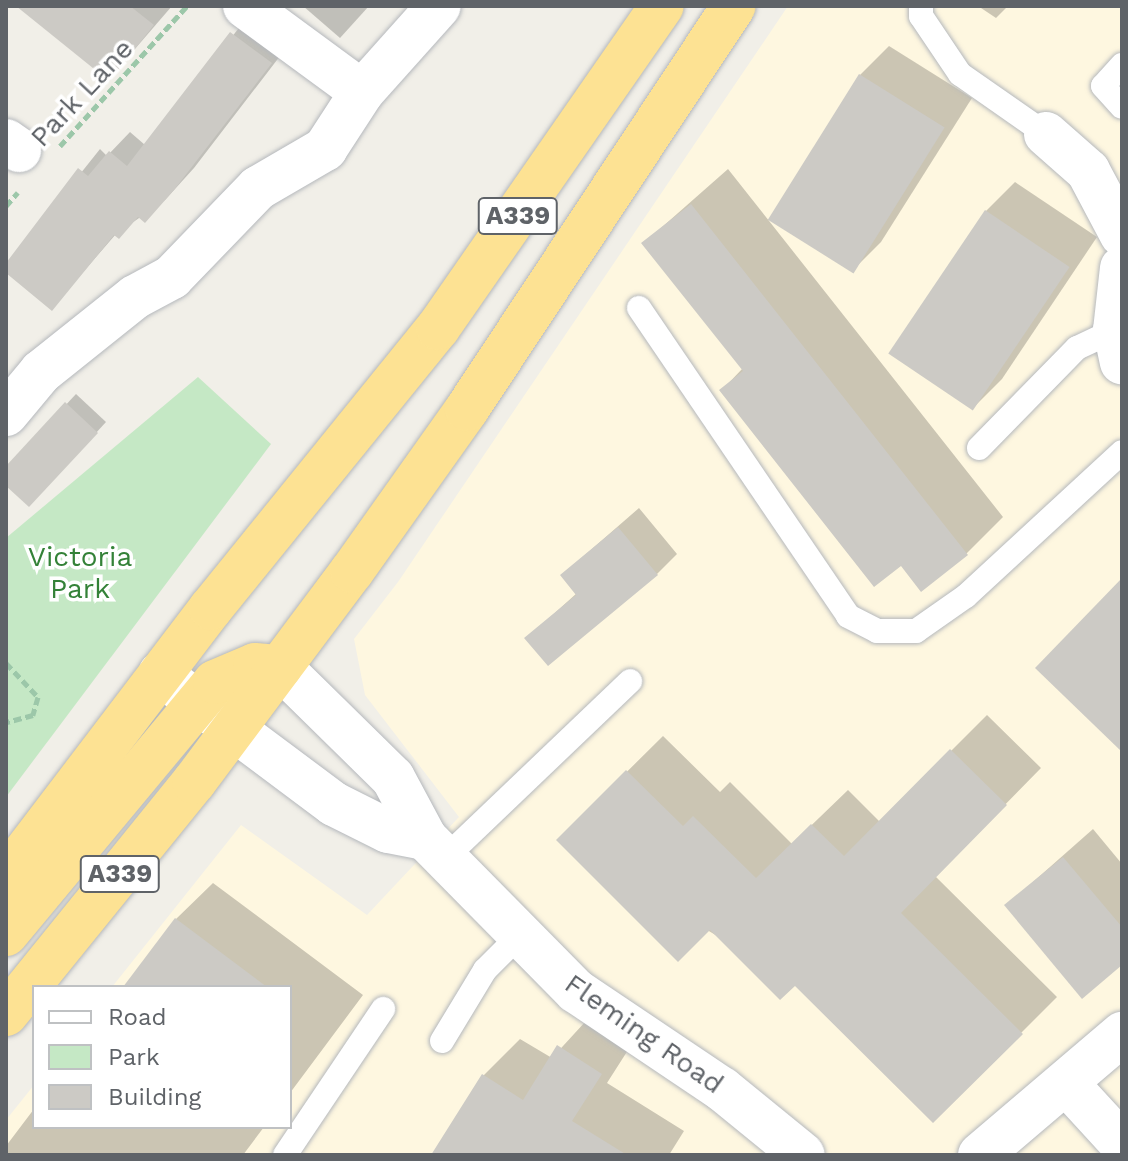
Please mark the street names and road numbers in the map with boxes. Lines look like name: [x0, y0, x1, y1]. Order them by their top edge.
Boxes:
street label: Park Lane: [23, 32, 141, 154]
road number: A339: [476, 194, 560, 238]
road number: A339: [78, 852, 162, 896]
street label: Fleming Road: [558, 967, 730, 1101]

